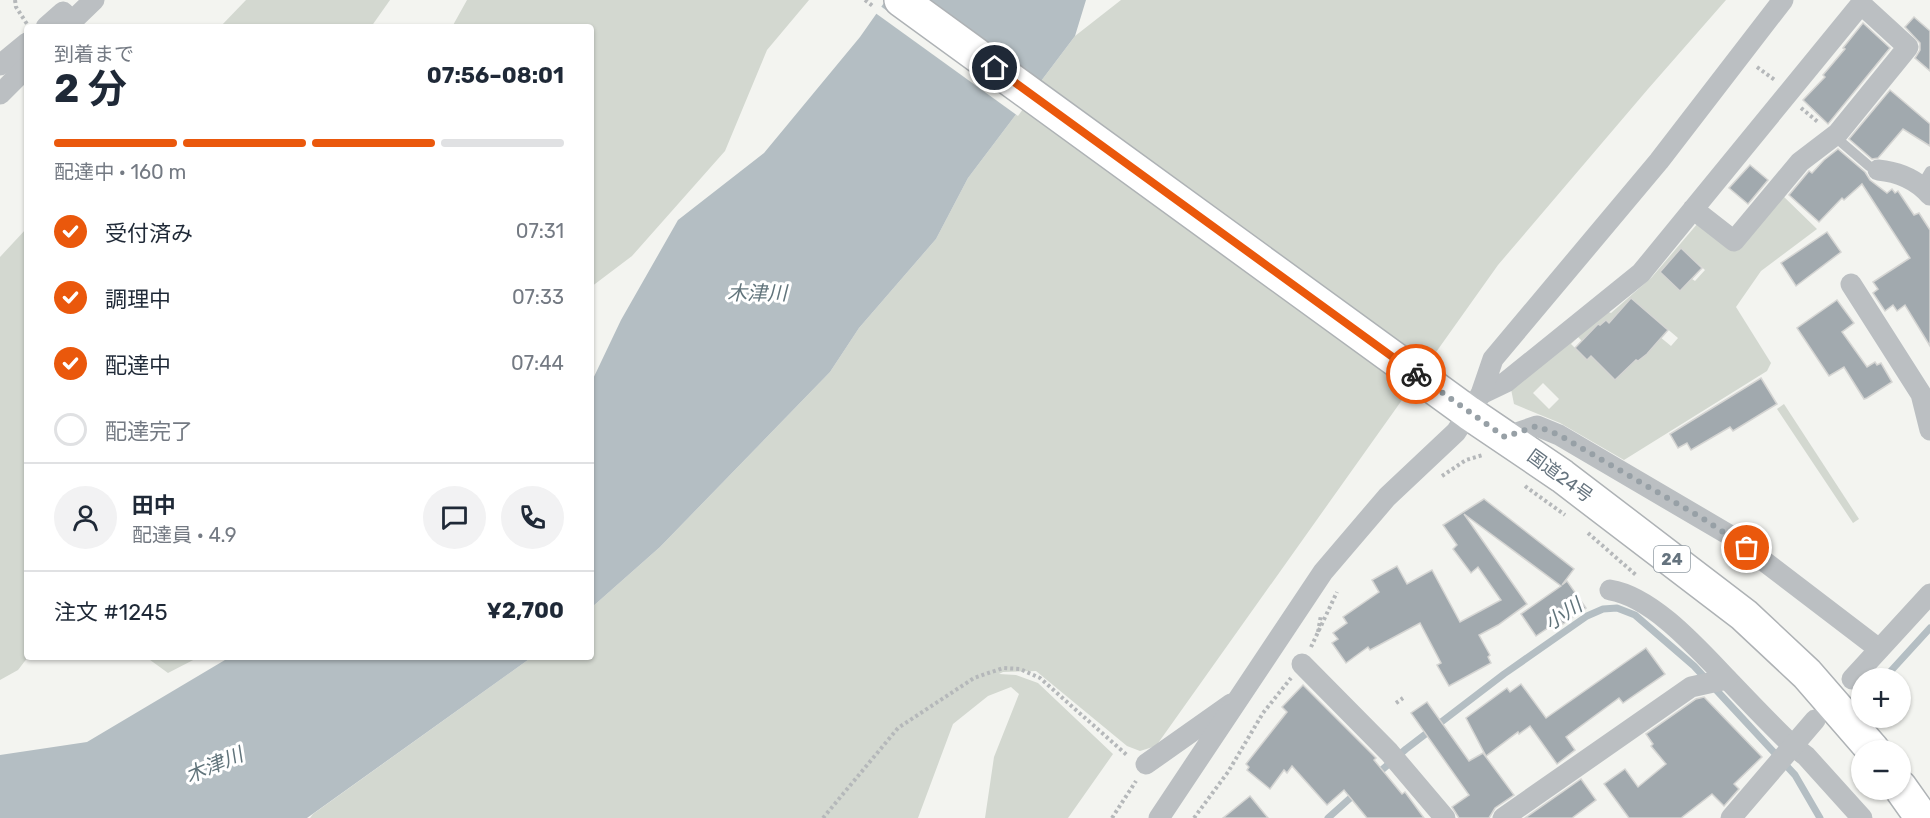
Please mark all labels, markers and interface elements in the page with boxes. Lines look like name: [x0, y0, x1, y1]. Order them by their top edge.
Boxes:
text: 到着まで: [54, 42, 134, 66]
pin: [969, 42, 1020, 93]
icon: home: [978, 51, 1011, 84]
text: 07:56–08:01: [427, 62, 564, 89]
text: 2 分: [54, 66, 127, 112]
text: 配達中 · 160 m: [54, 160, 186, 184]
icon: check: [54, 215, 87, 248]
text: 07:31: [516, 219, 564, 243]
text: 受付済み: [105, 220, 193, 247]
icon: check: [54, 281, 87, 314]
water label: 木津川: [727, 281, 789, 305]
text: 07:33: [512, 285, 564, 309]
text: 調理中: [105, 286, 171, 313]
courier: [1386, 344, 1446, 404]
icon: check: [54, 347, 87, 380]
text: 07:44: [511, 351, 564, 375]
text: 配達中: [105, 352, 171, 379]
icon: bike: [1400, 358, 1433, 391]
text: 配達完了: [105, 418, 193, 445]
street label: 国道24号: [1523, 445, 1597, 507]
button: person: [54, 486, 117, 549]
button: chat: [423, 486, 486, 549]
button: phone: [501, 486, 564, 549]
text: 田中: [132, 492, 176, 519]
pin: [1721, 522, 1772, 573]
text: 配達員 · 4.9: [132, 523, 237, 547]
icon: bag: [1730, 531, 1763, 564]
road number: 24: [1654, 546, 1690, 572]
water label: 小川: [1540, 592, 1588, 635]
text: ¥2,700: [487, 597, 564, 624]
text: 注文 #1245: [54, 599, 168, 626]
map controls: [1851, 668, 1911, 800]
button: +: [1851, 668, 1911, 728]
button: −: [1851, 740, 1911, 800]
water label: 木津川: [182, 741, 248, 788]

